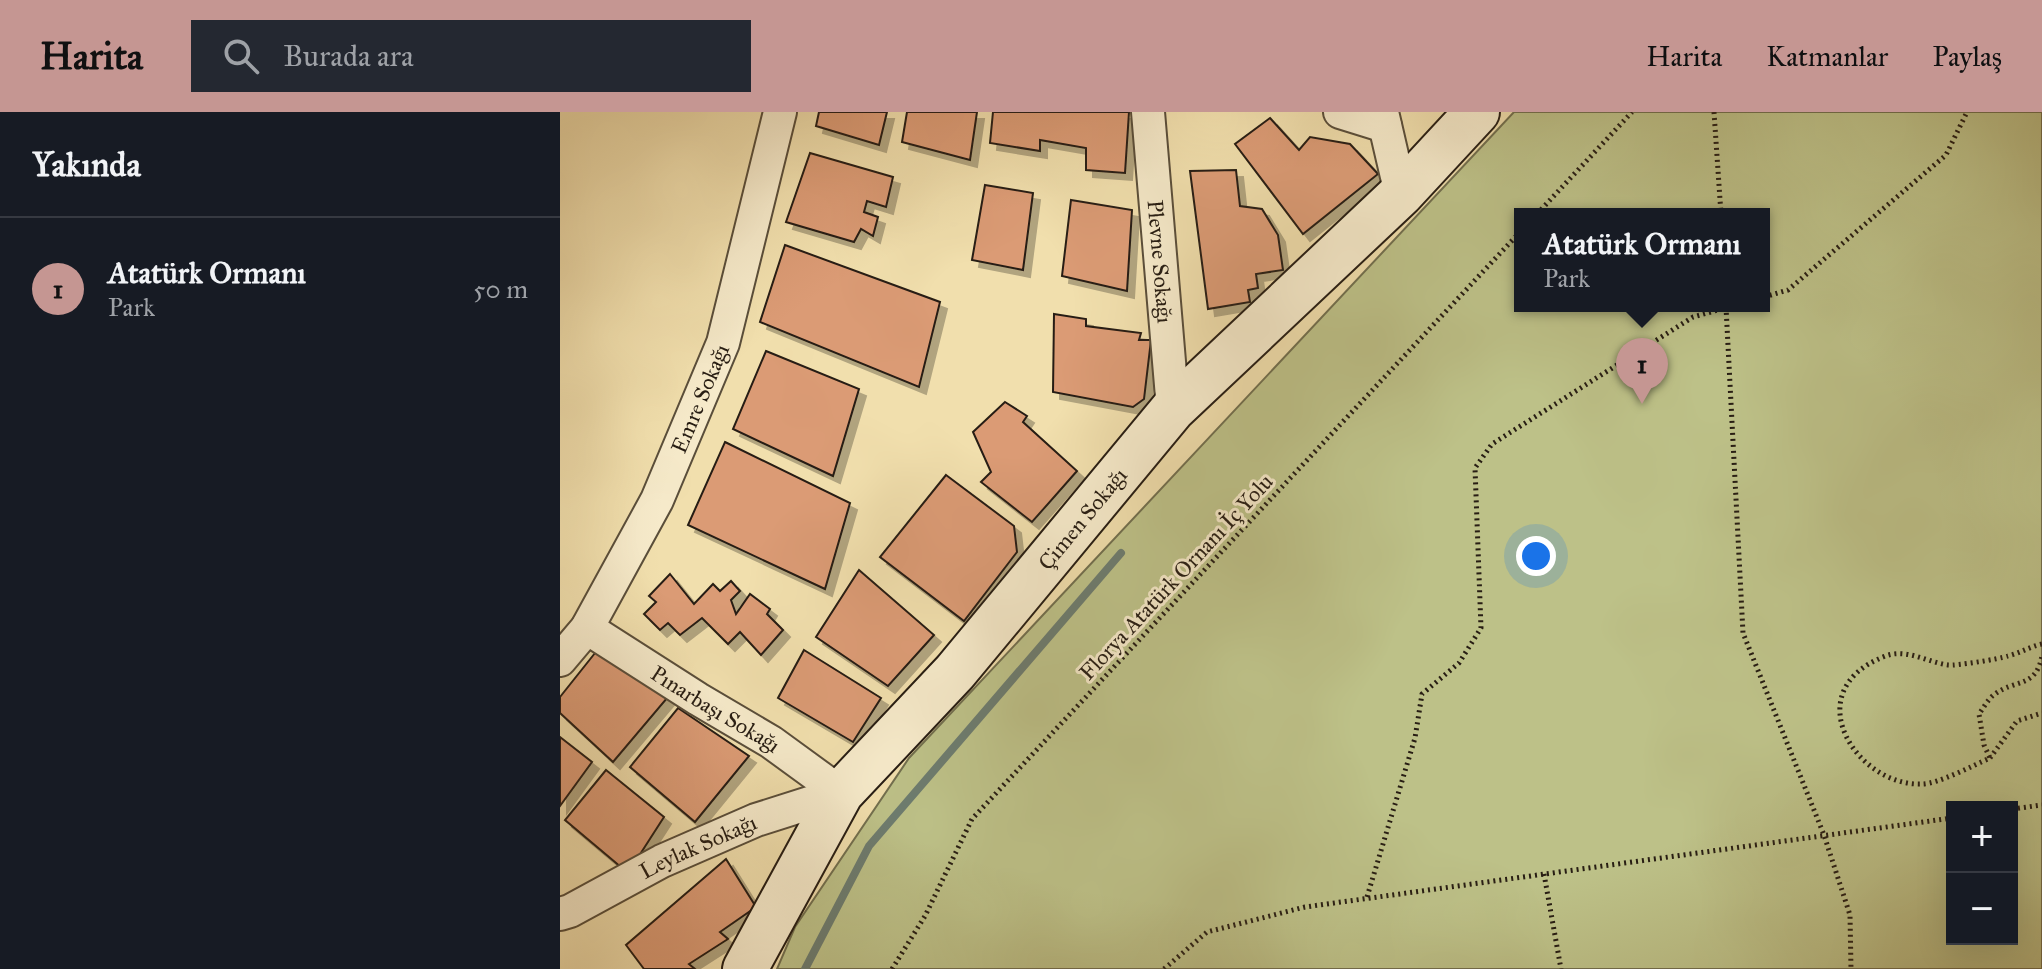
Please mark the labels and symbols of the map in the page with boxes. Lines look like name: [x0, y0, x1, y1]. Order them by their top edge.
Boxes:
street label: Plevne Sokağı: [1142, 199, 1179, 324]
pin: 1: [1616, 338, 1668, 404]
street label: Emre Sokağı: [665, 340, 735, 457]
street label: Çimen Sokağı: [1032, 462, 1132, 575]
street label: Florya Atatürk Ornanı İç Yolu: [1073, 468, 1279, 686]
your location: [1516, 536, 1556, 576]
street label: Pınarbaşı Sokağı: [646, 659, 786, 758]
street label: Leylak Sokağı: [635, 808, 760, 884]

